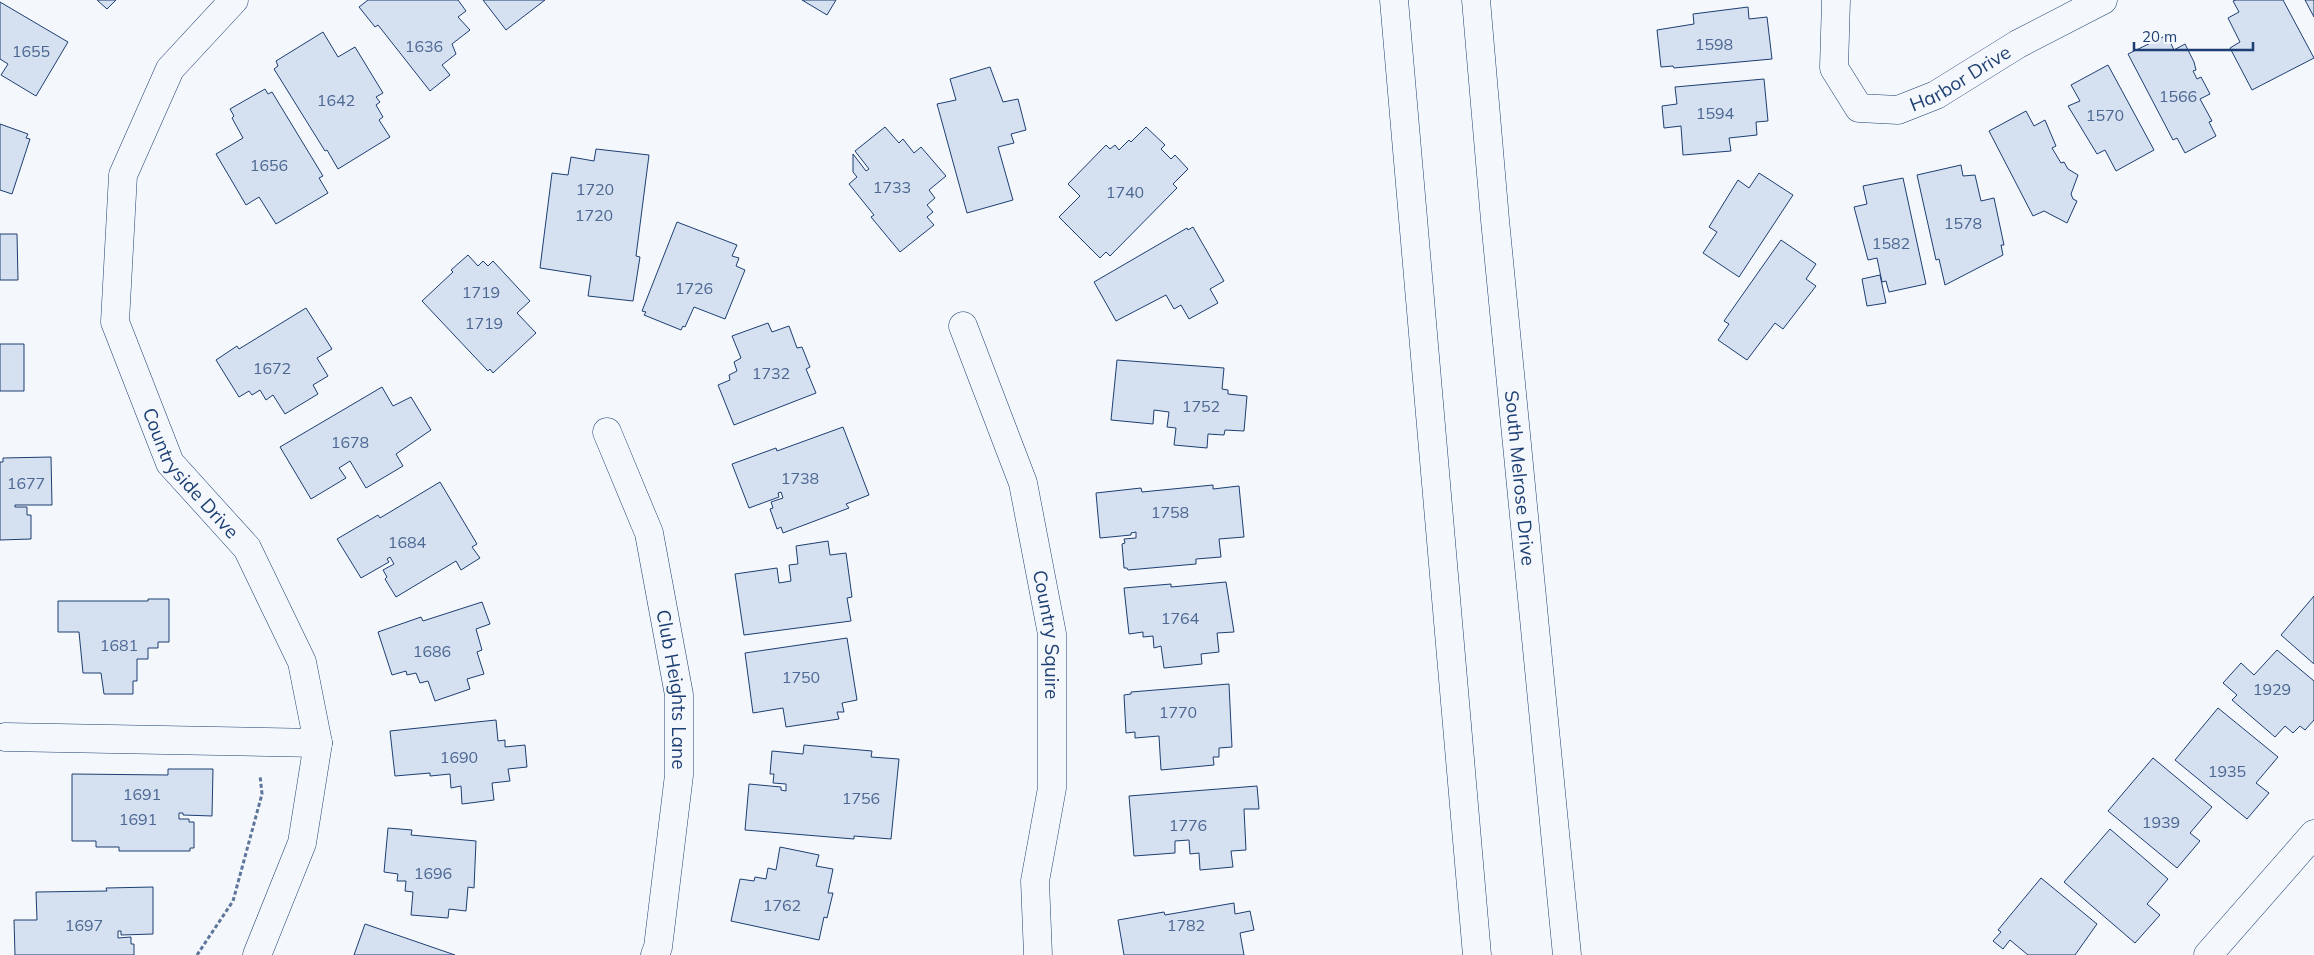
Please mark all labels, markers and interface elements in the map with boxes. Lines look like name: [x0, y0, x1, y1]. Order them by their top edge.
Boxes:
scale bar: [2134, 20, 2253, 52]
text: 20 m: [2142, 27, 2177, 46]
house number: 1598: [1695, 34, 1733, 54]
house number: 1636: [405, 36, 443, 56]
street label: Harbor Drive: [1906, 40, 2015, 116]
house number: 1655: [12, 41, 50, 61]
house number: 1566: [2159, 86, 2197, 106]
house number: 1642: [317, 90, 355, 110]
house number: 1594: [1696, 103, 1735, 123]
house number: 1570: [2086, 105, 2124, 125]
house number: 1656: [250, 155, 288, 175]
house number: 1733: [873, 177, 911, 197]
house number: 1720: [576, 179, 614, 199]
house number: 1740: [1106, 182, 1144, 202]
house number: 1720: [575, 205, 613, 225]
house number: 1578: [1944, 213, 1982, 233]
house number: 1582: [1872, 233, 1910, 253]
house number: 1726: [675, 278, 713, 298]
house number: 1719: [462, 282, 500, 302]
house number: 1719: [465, 313, 503, 333]
house number: 1672: [253, 358, 291, 378]
house number: 1732: [752, 363, 790, 383]
street label: South Melrose Drive: [1500, 389, 1541, 567]
house number: 1752: [1182, 396, 1220, 416]
street label: Countryside Drive: [138, 404, 244, 543]
house number: 1678: [331, 432, 369, 452]
house number: 1738: [781, 468, 819, 488]
house number: 1677: [7, 473, 45, 493]
house number: 1758: [1151, 502, 1189, 522]
house number: 1684: [388, 532, 427, 552]
street label: Country Squire: [1028, 568, 1065, 699]
street label: Club Heights Lane: [651, 608, 691, 769]
house number: 1764: [1161, 608, 1200, 628]
house number: 1681: [100, 635, 138, 655]
house number: 1686: [413, 641, 451, 661]
house number: 1750: [782, 667, 820, 687]
house number: 1929: [2253, 679, 2291, 699]
house number: 1770: [1159, 702, 1197, 722]
house number: 1690: [440, 747, 478, 767]
house number: 1935: [2208, 761, 2246, 781]
house number: 1691: [123, 784, 161, 804]
house number: 1756: [842, 788, 880, 808]
house number: 1691: [119, 809, 157, 829]
house number: 1939: [2142, 812, 2180, 832]
house number: 1776: [1169, 815, 1207, 835]
house number: 1696: [414, 863, 452, 883]
house number: 1762: [763, 895, 801, 915]
house number: 1697: [65, 915, 103, 935]
house number: 1782: [1167, 915, 1205, 935]

